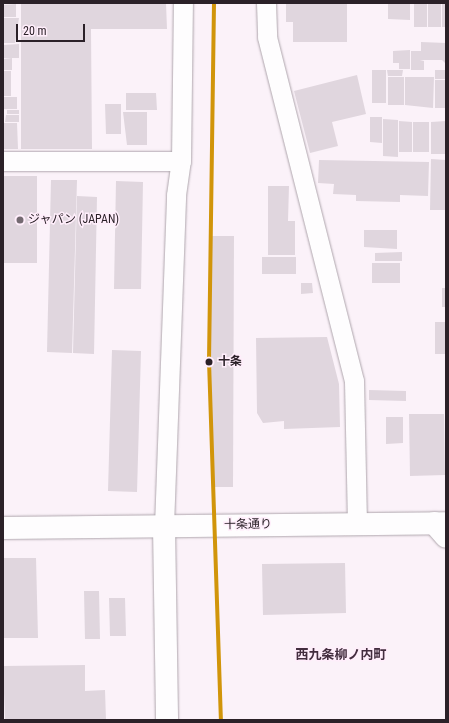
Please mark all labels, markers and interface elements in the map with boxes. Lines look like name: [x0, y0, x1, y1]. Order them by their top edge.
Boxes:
scale bar: [18, 16, 87, 42]
text: 20 m: [23, 24, 47, 38]
place label: ジャパン (JAPAN): [28, 213, 119, 227]
marker: ジャパン (JAPAN): [15, 215, 25, 225]
place label: 十条: [218, 355, 242, 369]
marker: 十条: [203, 356, 215, 368]
street label: 十条通り: [224, 517, 272, 533]
district label: 西九条柳ノ内町: [296, 647, 386, 663]

